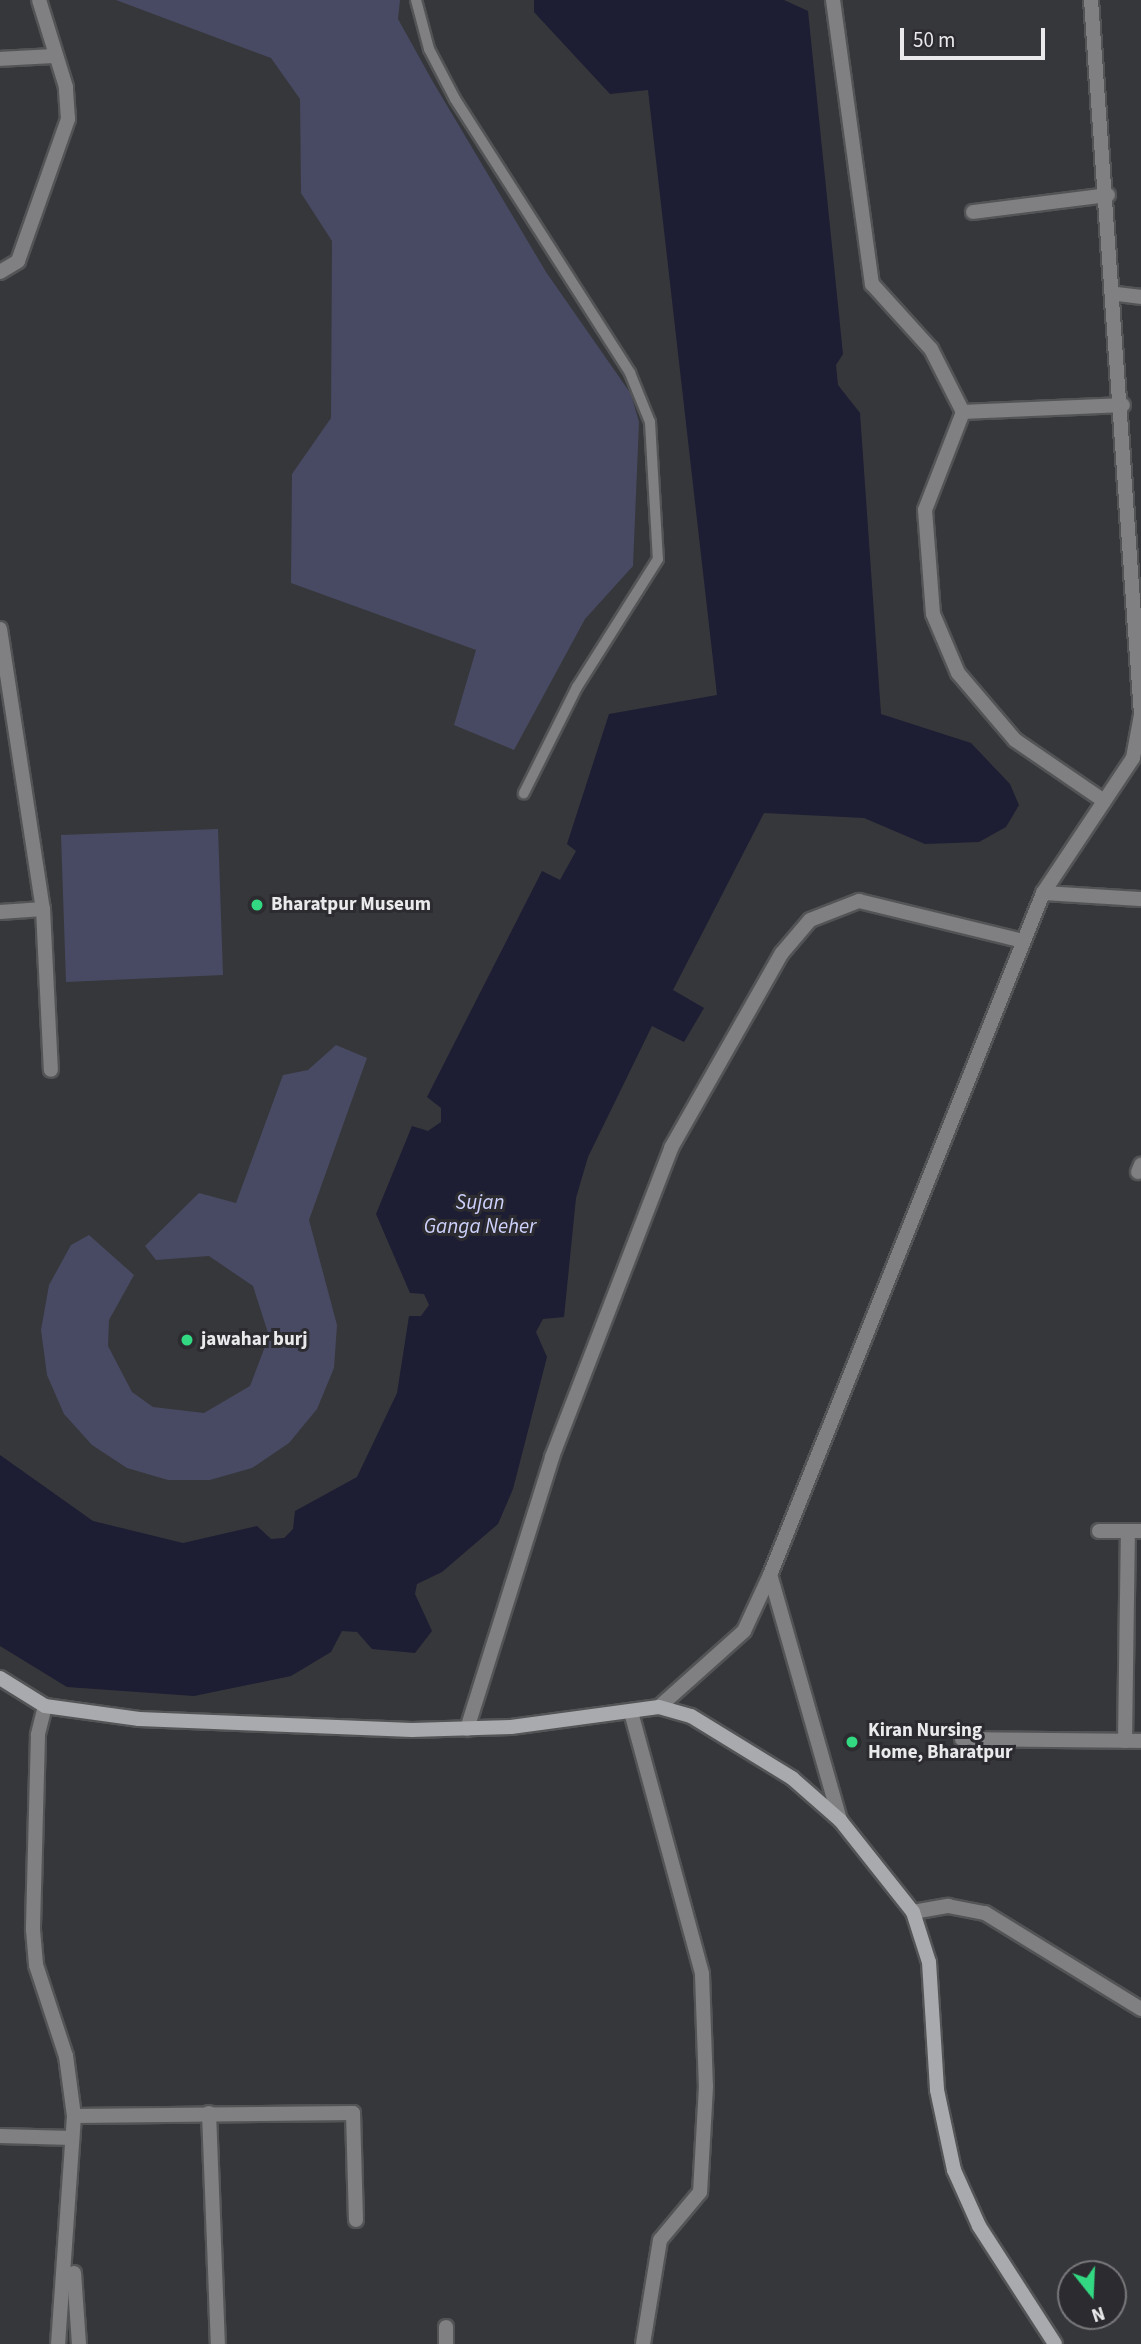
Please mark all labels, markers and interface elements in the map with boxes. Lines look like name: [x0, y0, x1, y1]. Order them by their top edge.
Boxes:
scale bar: [903, 14, 1048, 58]
text: 50 m: [913, 25, 955, 55]
place label: Bharatpur Museum: [271, 894, 431, 916]
marker: Bharatpur Museum: [249, 897, 265, 913]
water label: Sujan Ganga Neher: [424, 1189, 536, 1239]
place label: jawahar burj: [201, 1329, 308, 1351]
marker: jawahar burj: [179, 1332, 195, 1348]
place label: Kiran Nursing Home, Bharatpur: [868, 1720, 1013, 1764]
marker: Kiran Nursing Home, Bharatpur: [842, 1732, 862, 1752]
north arrow: [1057, 2260, 1127, 2330]
text: N: [1088, 2299, 1108, 2328]

